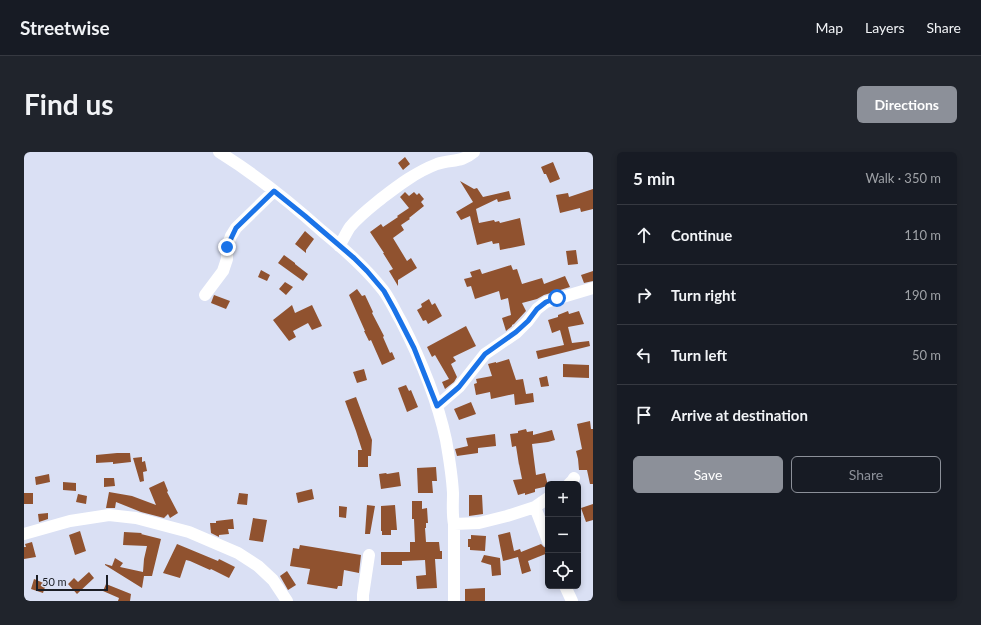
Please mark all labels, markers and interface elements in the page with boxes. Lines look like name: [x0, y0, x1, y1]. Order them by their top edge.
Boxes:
text: Streetwise: [20, 16, 110, 39]
text: Map: [815, 19, 843, 36]
text: Layers: [865, 19, 905, 36]
text: Share: [927, 19, 961, 36]
button: Directions: [857, 86, 957, 123]
text: Find us: [24, 87, 114, 121]
text: 5 min: [633, 168, 675, 189]
text: Walk · 350 m: [865, 170, 941, 186]
icon: ahead: [633, 224, 655, 246]
text: Continue: [671, 226, 732, 244]
text: 110 m: [904, 227, 941, 243]
route end: [218, 238, 236, 256]
icon: right: [633, 284, 655, 306]
text: Turn right: [671, 286, 736, 304]
text: 190 m: [904, 287, 941, 303]
route start: [548, 289, 566, 307]
icon: left: [633, 344, 655, 366]
text: Turn left: [671, 346, 727, 364]
text: 50 m: [912, 347, 941, 363]
icon: arrive: [633, 404, 655, 426]
text: Arrive at destination: [671, 406, 808, 424]
button: Save: [633, 456, 783, 493]
button: Share: [791, 456, 941, 493]
map controls: [545, 481, 581, 589]
button: +: [545, 481, 581, 517]
button: −: [545, 517, 581, 553]
button: locate: [545, 553, 581, 589]
scale bar: [36, 573, 108, 592]
text: 50 m: [42, 575, 67, 588]

